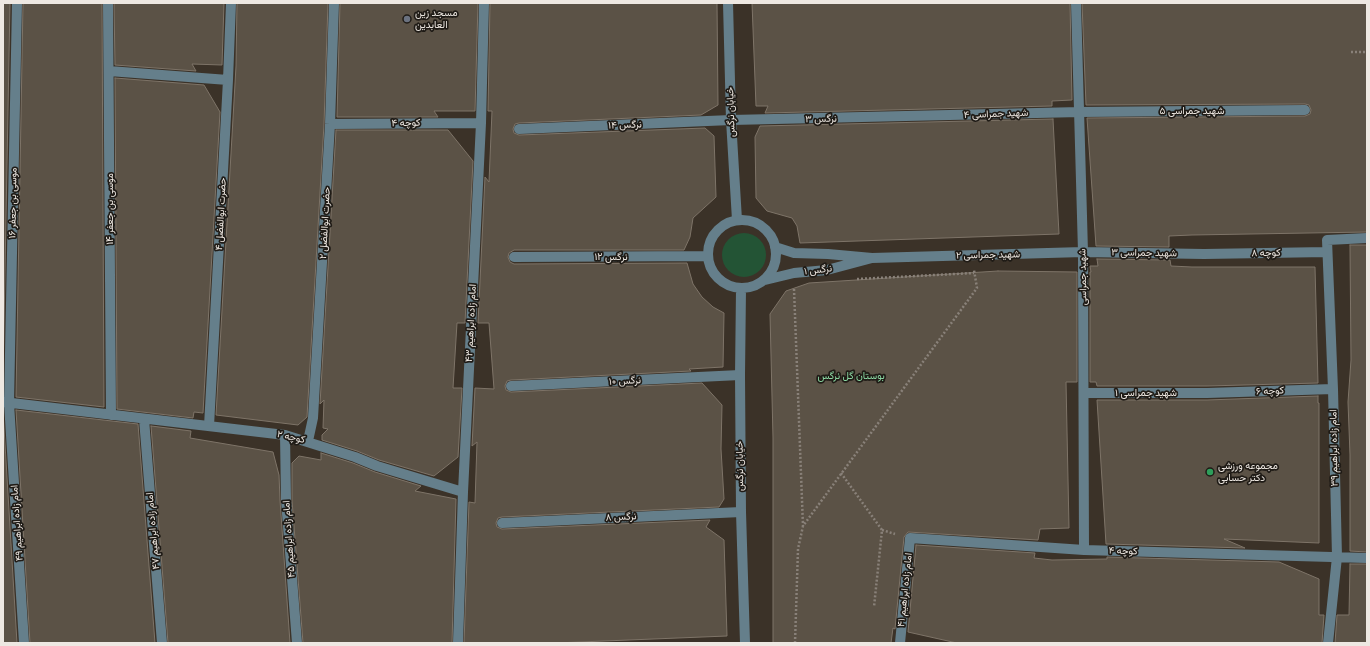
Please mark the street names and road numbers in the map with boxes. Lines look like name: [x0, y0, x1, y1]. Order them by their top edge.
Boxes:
street label: خیابان نرگس: [724, 87, 738, 137]
street label: شهید جمراسی ۵: [1160, 105, 1224, 117]
street label: شهید جمراسی ۴: [963, 107, 1029, 121]
street label: نرگس ۳: [805, 113, 837, 125]
street label: کوچه ۴: [391, 117, 421, 129]
street label: نرگس ۱۴: [608, 118, 642, 132]
street label: موسی بن جعفر ۱۶: [6, 168, 20, 238]
street label: موسی بن جعفر ۱۴: [104, 173, 116, 245]
street label: حضرت ابوالفضل ۴: [213, 177, 229, 251]
street label: حضرت ابوالفضل ۲: [317, 186, 333, 260]
street label: شهید جمراسی ۳: [1111, 246, 1177, 260]
street label: کوچه ۸: [1251, 247, 1281, 259]
street label: شهید جمراسی ۲: [956, 248, 1020, 262]
street label: شهید جمراسی: [1077, 249, 1089, 305]
street label: نرگس ۱۲: [594, 251, 628, 263]
street label: نرگس ۱: [803, 262, 833, 278]
street label: امام زاده ابراهیم ۴۳: [463, 284, 479, 362]
street label: نرگس ۱۰: [609, 374, 641, 388]
street label: کوچه ۶: [1256, 385, 1284, 397]
street label: شهید جمراسی ۱: [1115, 387, 1177, 399]
street label: امام زاده ابراهیم ۳۹: [1327, 409, 1341, 487]
street label: کوچه ۲: [276, 428, 306, 446]
street label: خیابان نرگس: [734, 441, 746, 491]
street label: امام زاده ابراهیم ۴۹: [8, 485, 26, 561]
street label: امام زاده ابراهیم ۴۷: [144, 492, 162, 570]
street label: امام زاده ابراهیم ۴۵: [280, 500, 298, 578]
street label: نرگس ۸: [605, 510, 637, 524]
street label: کوچه ۴: [1108, 544, 1138, 558]
street label: امام زاده ابراهیم ۴۱: [895, 552, 915, 628]

